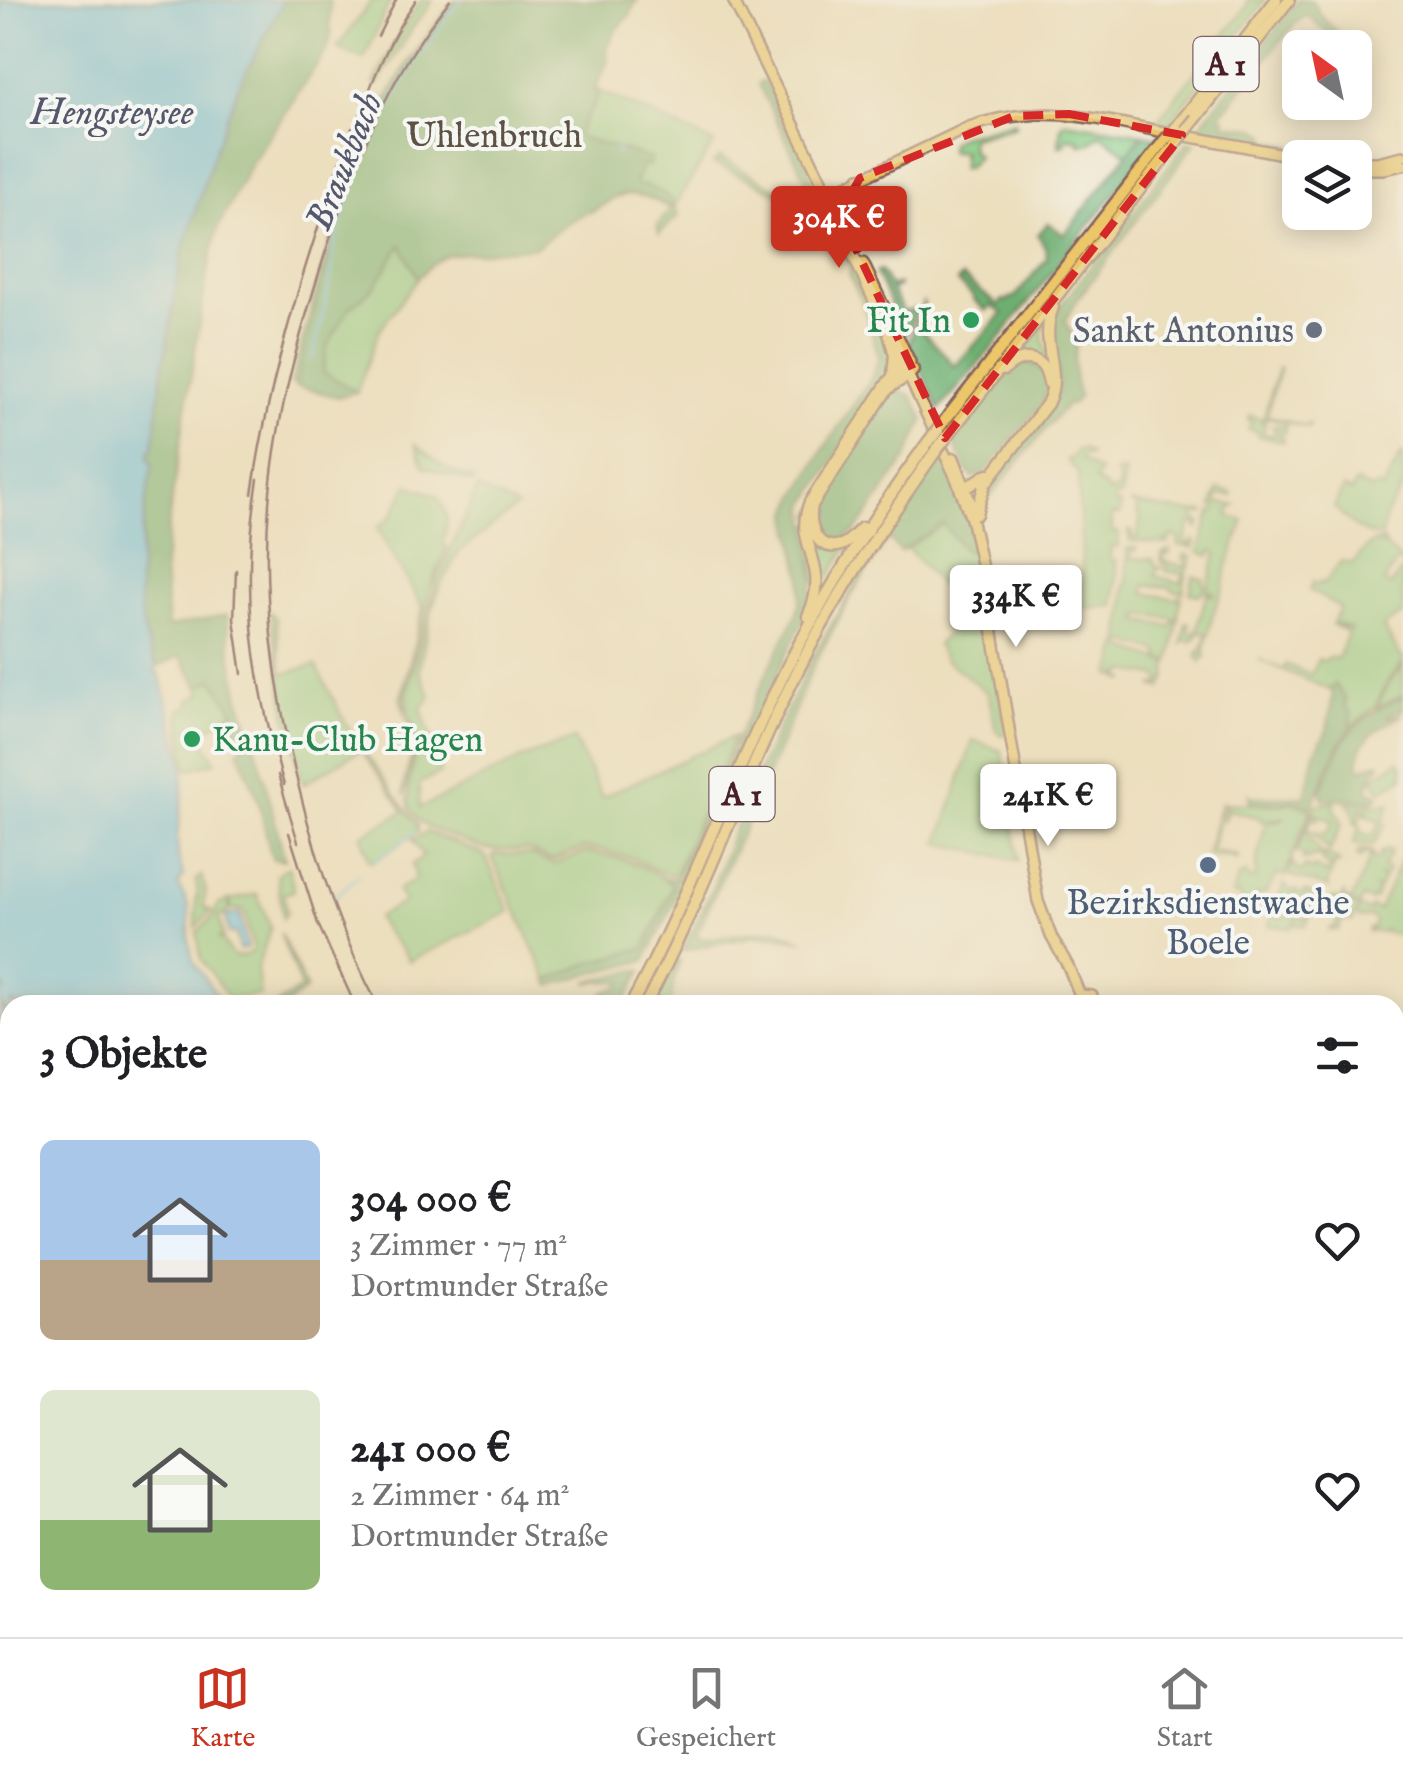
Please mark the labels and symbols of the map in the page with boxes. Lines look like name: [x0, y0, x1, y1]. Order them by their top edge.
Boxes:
north arrow: [1282, 30, 1372, 120]
road number: A 1: [1194, 37, 1258, 91]
water label: Braukbach: [296, 86, 395, 238]
water label: Hengsteysee: [29, 90, 194, 138]
park label: Uhlenbruch: [406, 115, 582, 160]
pin: 304K €: [758, 186, 920, 271]
place label: Fit In: [866, 300, 951, 345]
marker: Fit In: [960, 309, 982, 331]
place label: Sankt Antonius: [1073, 310, 1294, 355]
marker: Sankt Antonius: [1303, 319, 1325, 341]
pin: 334K €: [935, 565, 1097, 650]
place label: Kanu-Club Hagen: [212, 719, 483, 764]
marker: Kanu-Club Hagen: [181, 728, 203, 750]
pin: 241K €: [967, 764, 1129, 849]
road number: A 1: [710, 767, 774, 821]
marker: Bezirksdienstwache Boele: [1197, 854, 1219, 876]
place label: Bezirksdienstwache Boele: [1066, 882, 1350, 967]

